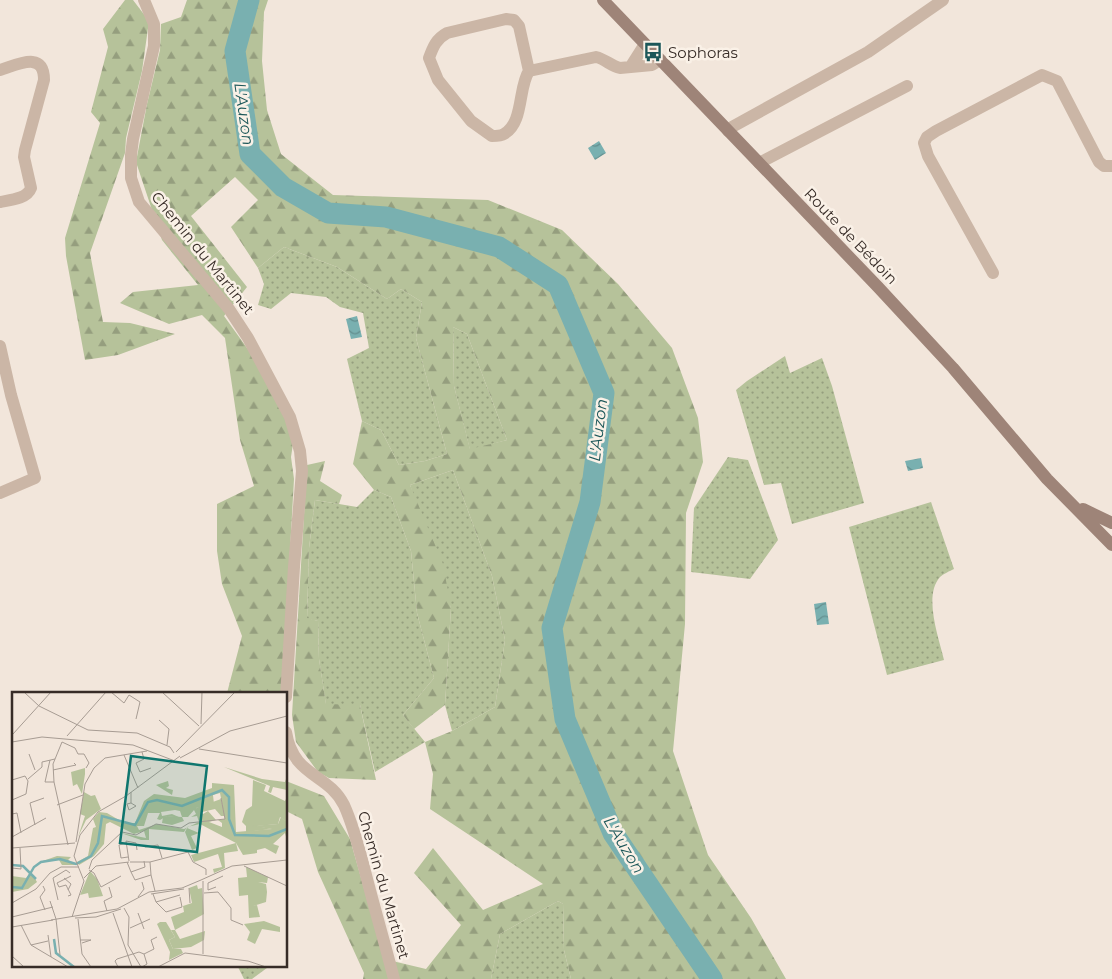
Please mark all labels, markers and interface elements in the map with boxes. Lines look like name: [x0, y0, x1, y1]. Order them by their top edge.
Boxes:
bus stop icon: Sophoras: [642, 41, 664, 63]
place label: Sophoras: [668, 43, 738, 62]
water label: L'Auzon: [230, 82, 258, 146]
street label: Route de Bédoin: [800, 184, 902, 288]
street label: Chemin du Martinet: [148, 188, 258, 318]
water label: L'Auzon: [585, 398, 611, 462]
inset map: [12, 692, 288, 966]
street label: Chemin du Martinet: [354, 809, 414, 961]
water label: L'Auzon: [600, 813, 648, 877]

